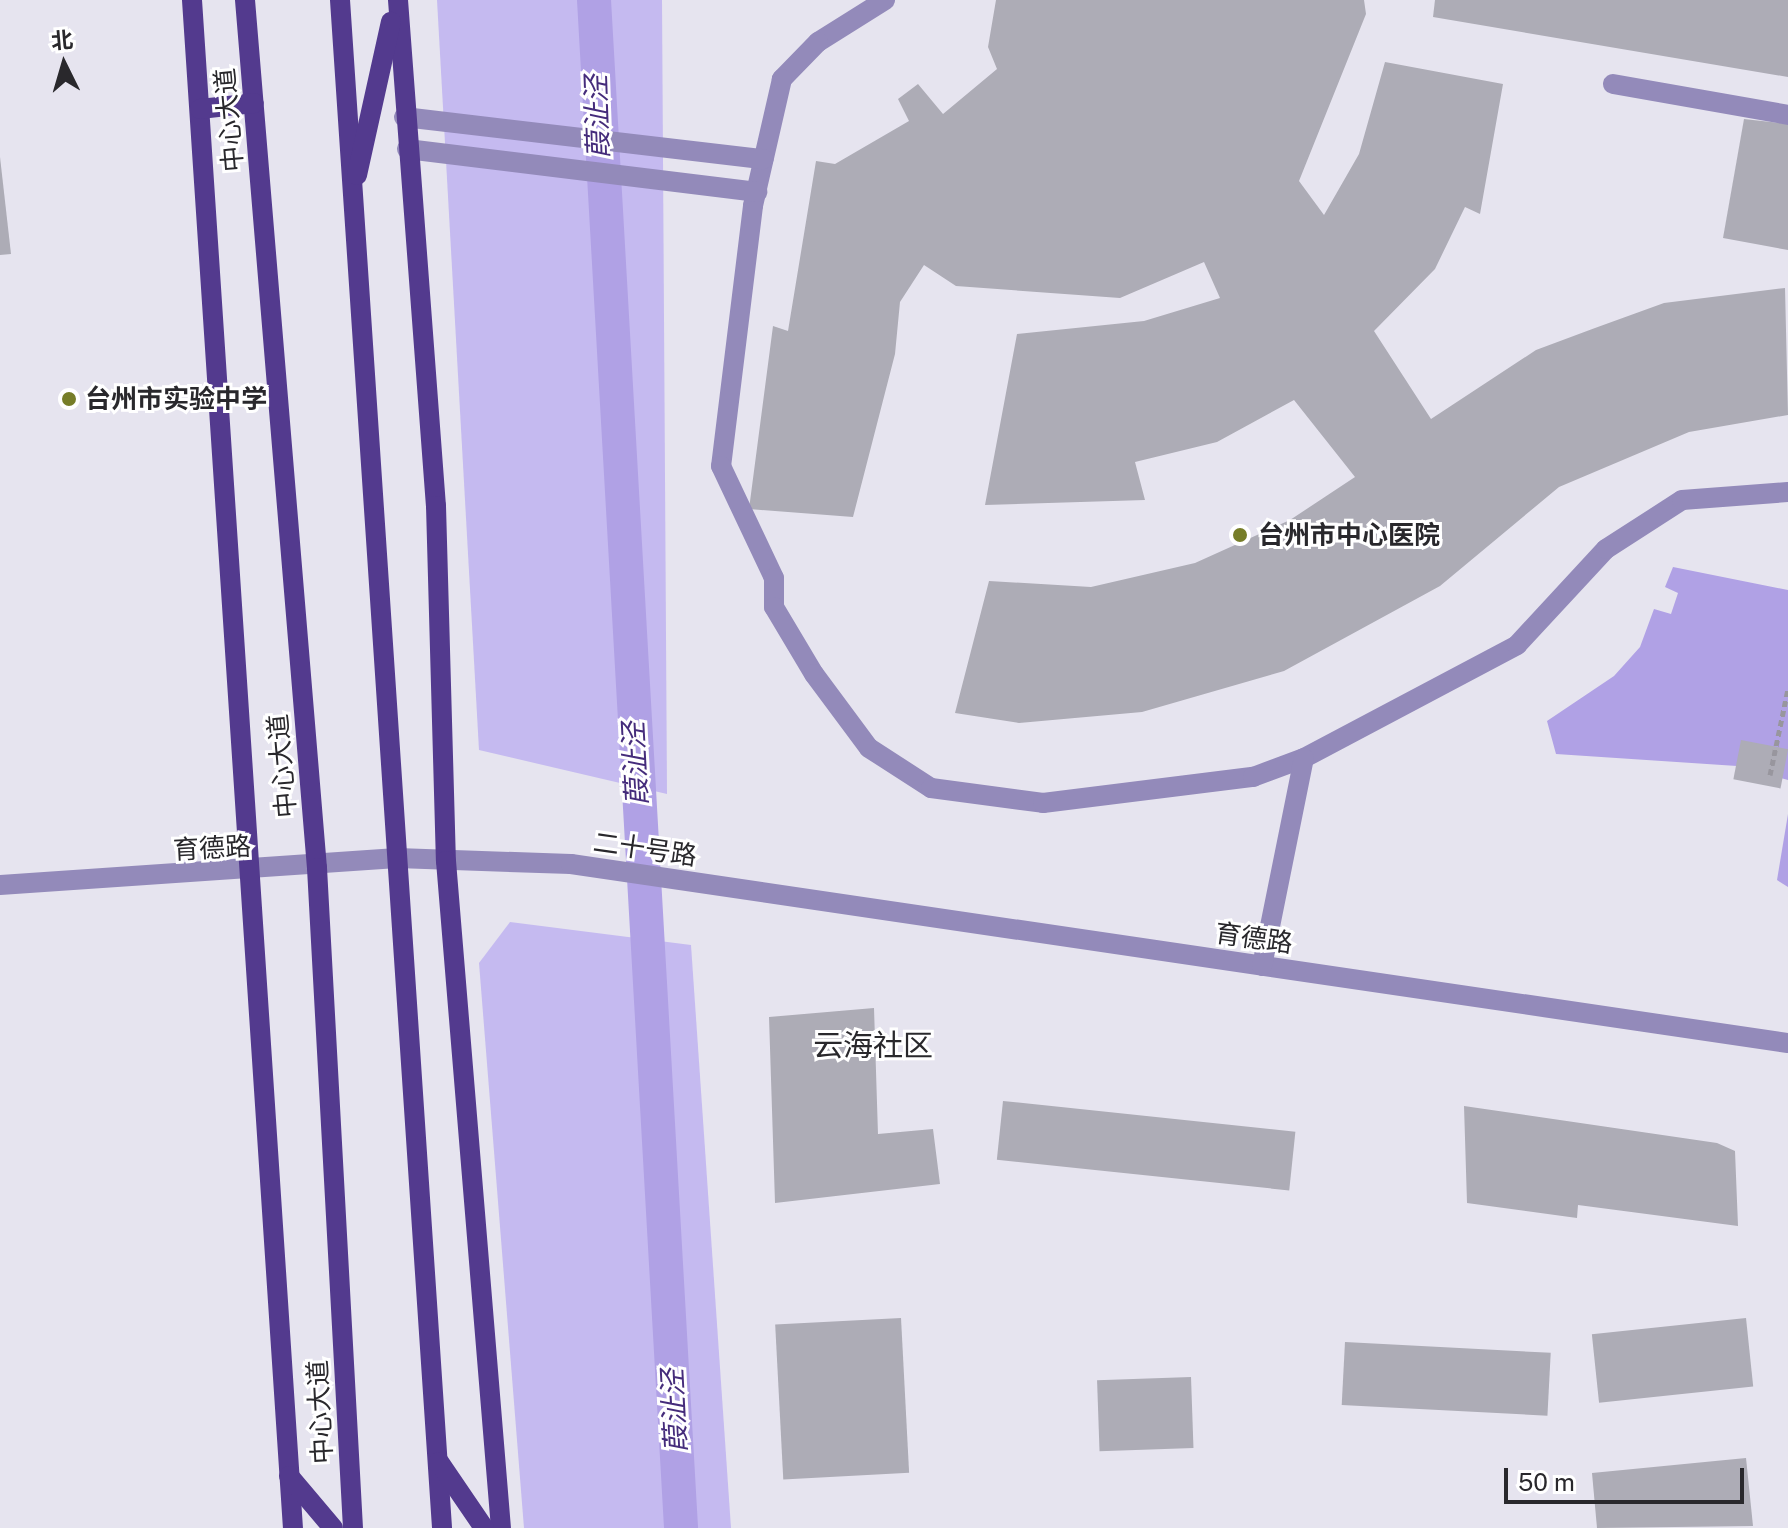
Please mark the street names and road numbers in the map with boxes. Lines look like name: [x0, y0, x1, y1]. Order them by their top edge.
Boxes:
street label: 中心大道: [209, 67, 249, 173]
street label: 中心大道: [262, 713, 302, 819]
street label: 二十号路: [591, 826, 699, 872]
street label: 育德路: [172, 830, 252, 866]
street label: 育德路: [1213, 917, 1295, 959]
street label: 中心大道: [302, 1359, 338, 1465]

